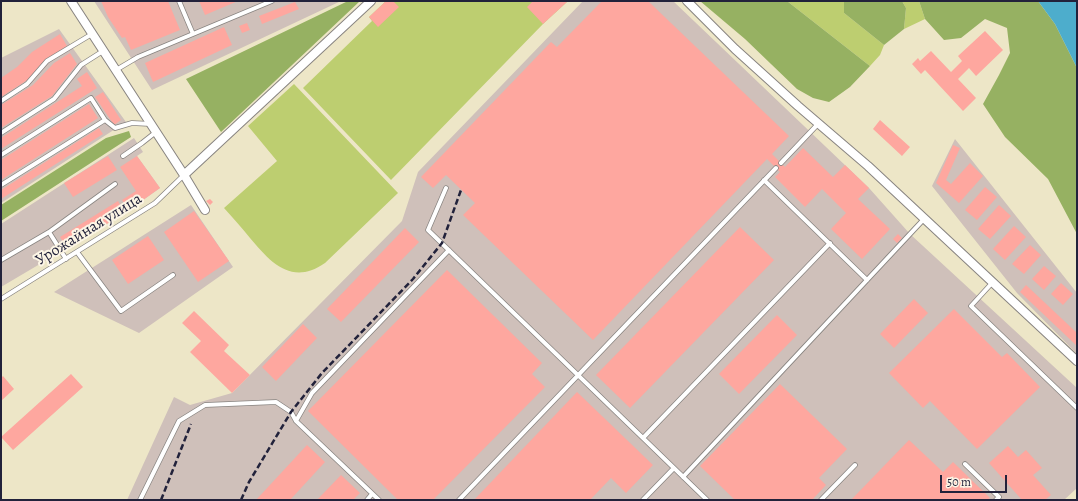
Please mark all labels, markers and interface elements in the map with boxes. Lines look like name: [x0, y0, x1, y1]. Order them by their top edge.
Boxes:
street label: Урожайная улица: [32, 190, 146, 270]
scale bar: [942, 467, 1009, 493]
text: 50 m: [947, 474, 971, 490]

